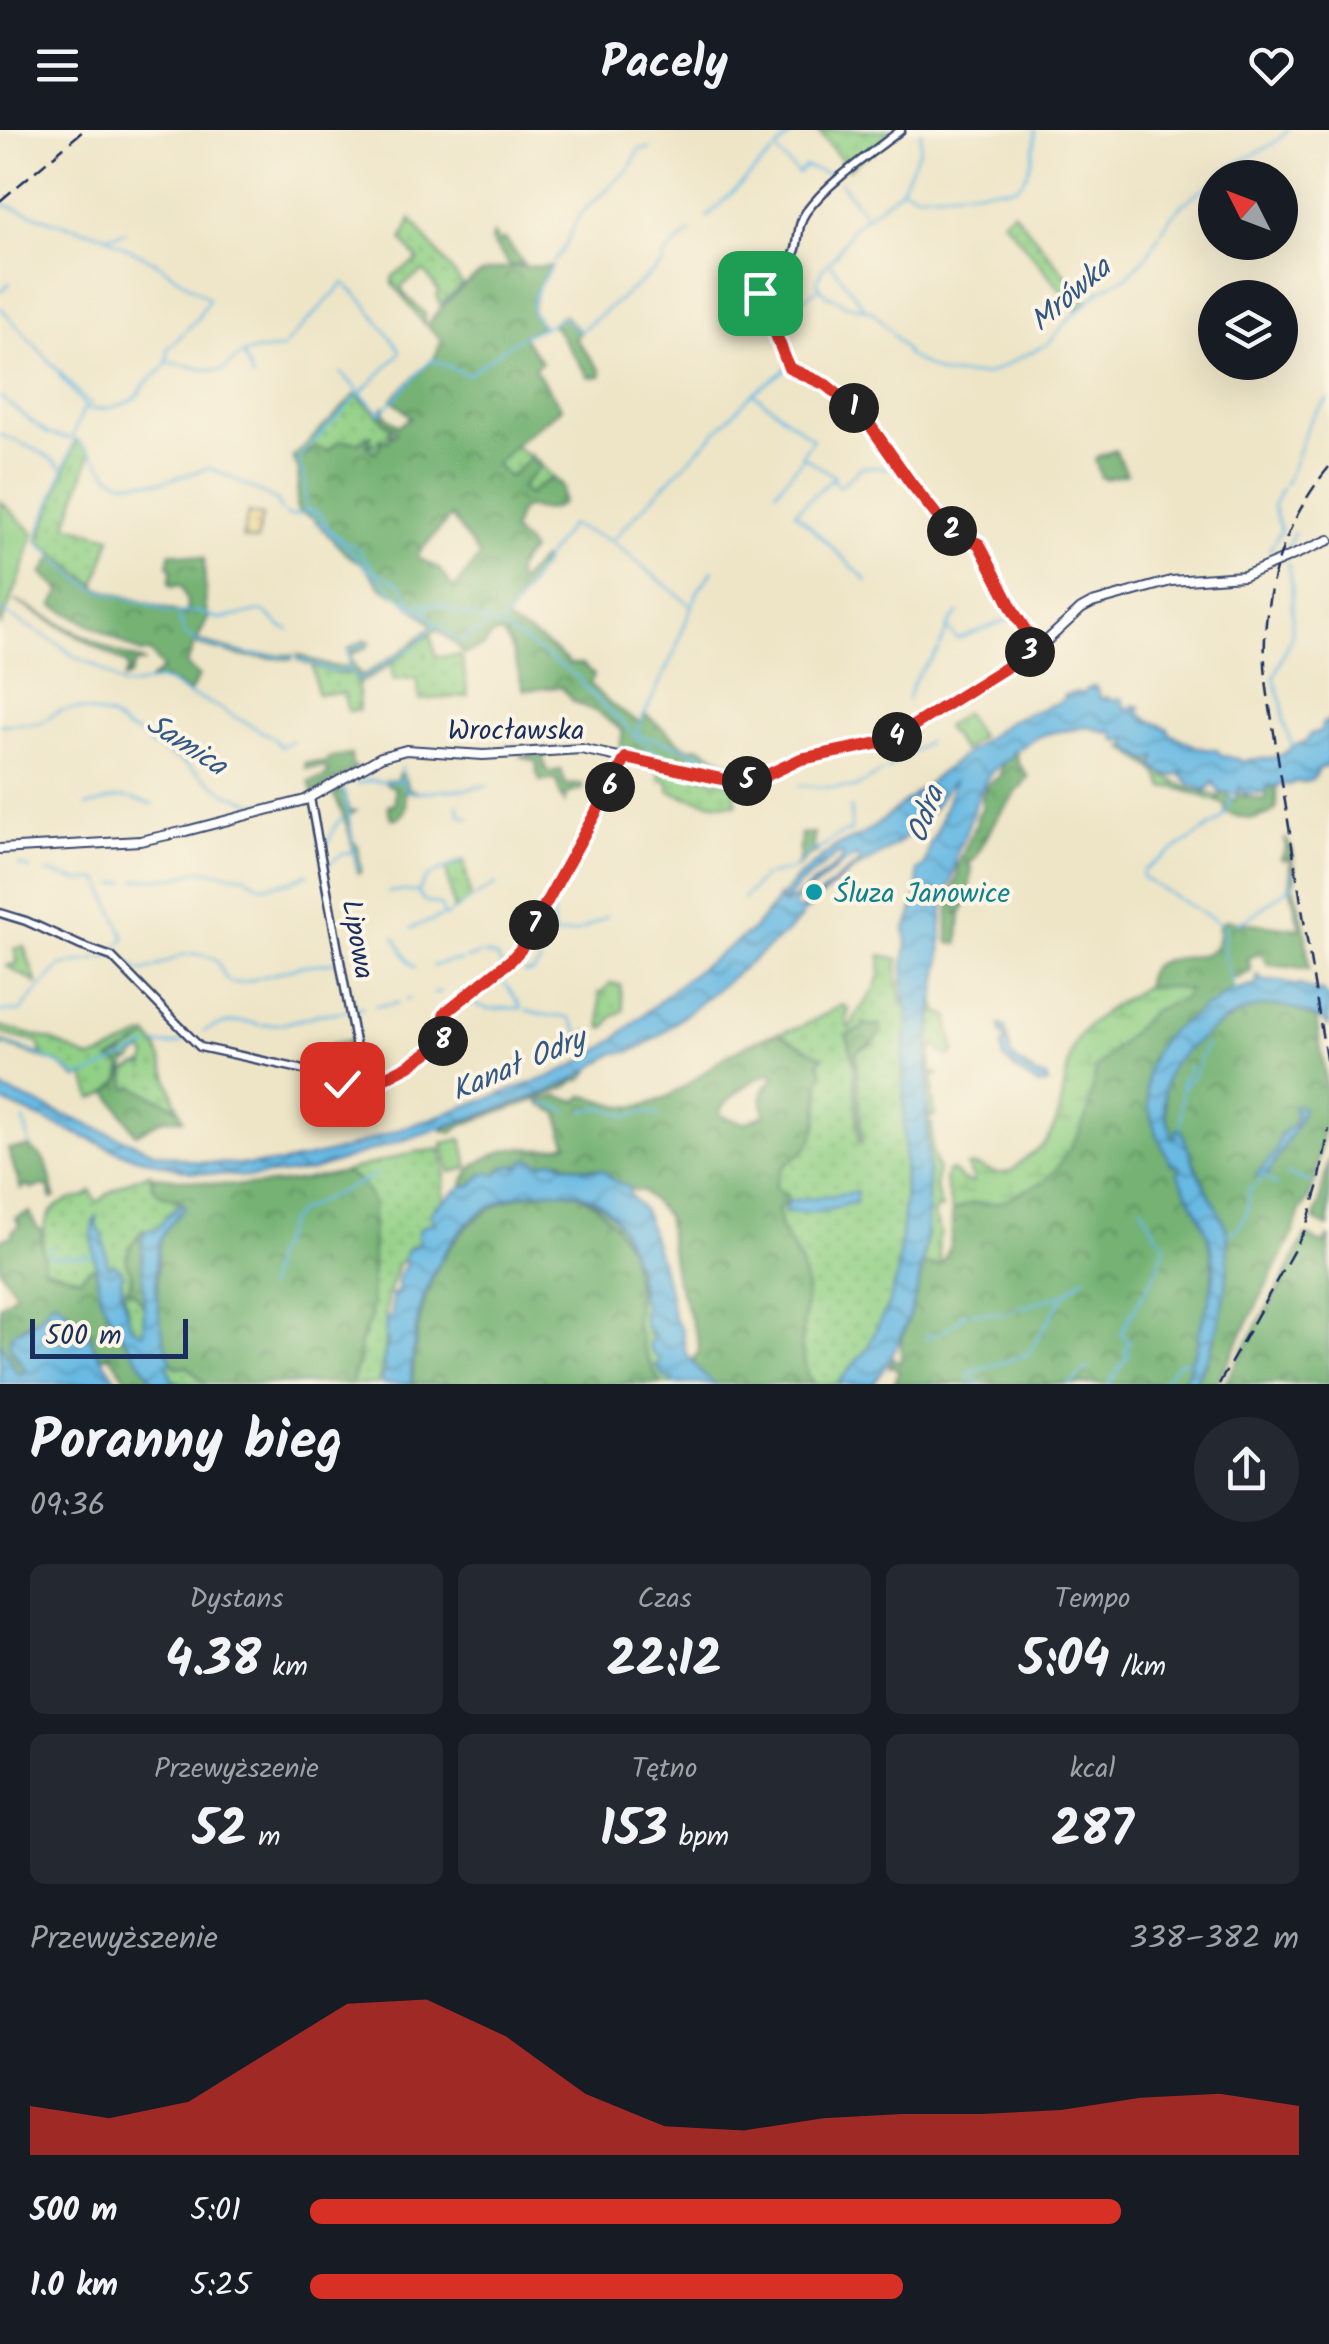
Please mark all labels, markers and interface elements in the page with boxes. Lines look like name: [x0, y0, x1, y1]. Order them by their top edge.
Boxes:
text: Pacely: [601, 29, 728, 101]
icon: menu: [30, 38, 85, 93]
icon: heart: [1244, 38, 1299, 93]
north arrow: [1198, 160, 1298, 260]
map controls: [1198, 160, 1298, 380]
water label: Mrówka: [1020, 245, 1125, 345]
pin: [718, 251, 803, 336]
icon: arrive: [733, 266, 788, 321]
button: layers: [1198, 280, 1298, 380]
pin: 1: [829, 383, 879, 433]
text: 1: [850, 385, 858, 430]
pin: 2: [927, 506, 977, 556]
text: 2: [944, 508, 960, 553]
pin: 3: [1005, 627, 1055, 677]
text: 3: [1022, 629, 1038, 674]
water label: Samica: [136, 701, 238, 791]
street label: Wrocławska: [448, 709, 584, 754]
pin: 4: [872, 712, 922, 762]
text: 4: [889, 714, 905, 759]
pin: 5: [722, 756, 772, 806]
text: 5: [740, 758, 754, 803]
pin: 6: [585, 762, 635, 812]
text: 6: [602, 764, 618, 809]
water label: Odra: [895, 778, 960, 850]
place label: Śluza Janowice: [834, 872, 1011, 917]
marker: Śluza Janowice: [803, 881, 825, 903]
street label: Lipowa: [327, 896, 386, 983]
pin: 7: [509, 900, 559, 950]
text: 7: [527, 902, 541, 947]
water label: Kanał Odry: [444, 1014, 597, 1116]
pin: 8: [418, 1016, 468, 1066]
text: 8: [435, 1018, 451, 1063]
pin: [300, 1042, 385, 1127]
icon: check: [315, 1057, 370, 1112]
scale bar: [30, 1314, 188, 1358]
text: 500 m: [45, 1314, 122, 1359]
text: Poranny bieg: [30, 1400, 343, 1487]
button: share: [1194, 1417, 1299, 1522]
text: 09:36: [30, 1481, 106, 1532]
text: Dystans: [190, 1577, 283, 1622]
text: Czas: [637, 1577, 692, 1622]
text: Tempo: [1055, 1577, 1130, 1622]
text: 4.38: [165, 1622, 261, 1702]
text: 22:12: [607, 1622, 722, 1702]
text: 5:04: [1019, 1622, 1109, 1702]
text: km: [261, 1645, 308, 1690]
text: /km: [1109, 1645, 1166, 1690]
text: Przewyższenie: [154, 1747, 319, 1792]
text: Tętno: [632, 1747, 697, 1792]
text: kcal: [1070, 1747, 1115, 1792]
text: 52: [193, 1792, 247, 1872]
text: 153: [600, 1792, 668, 1872]
text: 287: [1051, 1792, 1134, 1872]
text: m: [247, 1815, 280, 1860]
text: bpm: [668, 1815, 729, 1860]
text: Przewyższenie: [30, 1914, 218, 1965]
text: 338–382 m: [1129, 1914, 1299, 1965]
text: 500 m: [30, 2186, 118, 2237]
text: 5:01: [190, 2186, 241, 2237]
text: 1.0 km: [30, 2261, 118, 2312]
text: 5:25: [190, 2261, 251, 2312]

